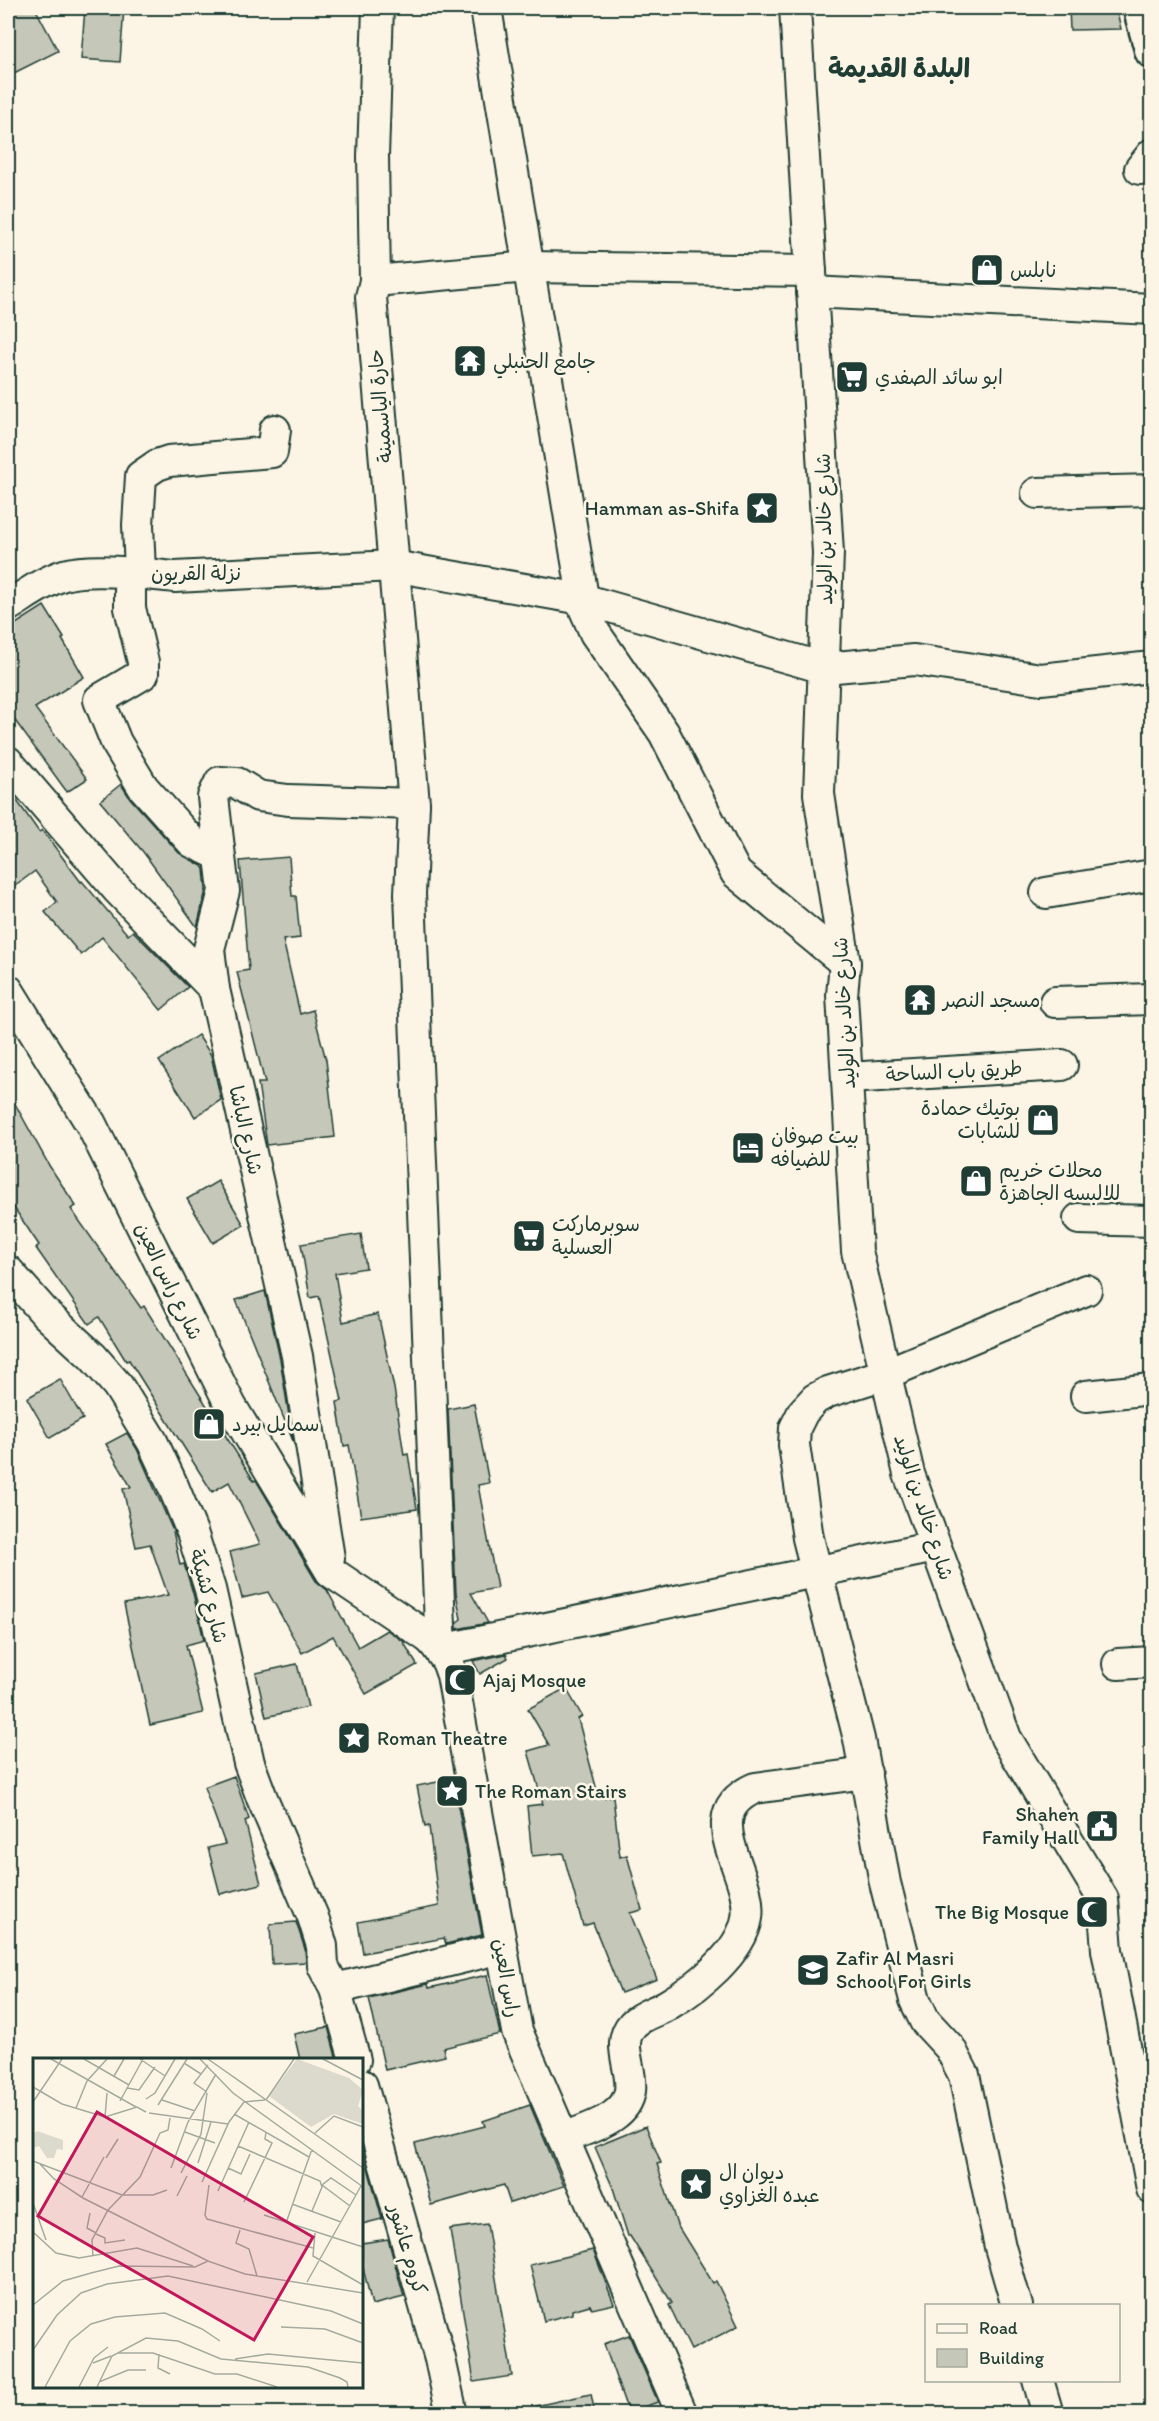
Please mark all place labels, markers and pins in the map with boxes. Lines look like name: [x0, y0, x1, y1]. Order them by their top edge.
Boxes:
shop icon: نابلس: [969, 252, 1005, 288]
place label: نابلس: [1010, 258, 1056, 282]
temple icon: جامع الحنبلي: [452, 343, 488, 379]
place label: جامع الحنبلي: [493, 349, 596, 379]
supermarket icon: ابو سائد الصفدي: [834, 359, 870, 395]
place label: ابو سائد الصفدي: [875, 365, 1003, 392]
place icon: Hamman as-Shifa: [744, 490, 780, 526]
place label: Hamman as-Shifa: [585, 496, 739, 520]
temple icon: مسجد النصر: [902, 982, 938, 1018]
place label: مسجد النصر: [941, 988, 1041, 1012]
place label: بوتيك حمادة للشابات: [921, 1096, 1020, 1143]
shop icon: بوتيك حمادة للشابات: [1025, 1102, 1061, 1138]
place label: بيت صوفان للضيافه: [771, 1124, 859, 1171]
hotel icon: بيت صوفان للضيافه: [730, 1130, 766, 1166]
place label: محلات خريم للالبسه الجاهزة: [999, 1158, 1120, 1205]
shop icon: محلات خريم للالبسه الجاهزة: [958, 1163, 994, 1199]
place label: سوبرماركت العسلية: [552, 1212, 640, 1259]
supermarket icon: سوبرماركت العسلية: [511, 1218, 547, 1254]
shop icon: سمايل بيرد: [191, 1406, 227, 1442]
place label: سمايل بيرد: [232, 1412, 320, 1436]
mosque icon: Ajaj Mosque: [442, 1662, 478, 1698]
place label: Ajaj Mosque: [483, 1668, 586, 1692]
place icon: Roman Theatre: [336, 1720, 372, 1756]
place label: Roman Theatre: [377, 1726, 507, 1750]
place icon: The Roman Stairs: [434, 1773, 470, 1809]
place label: The Roman Stairs: [475, 1779, 627, 1803]
place label: Shahen Family Hall: [982, 1802, 1079, 1849]
public building icon: Shahen Family Hall: [1084, 1808, 1120, 1844]
mosque icon: The Big Mosque: [1074, 1894, 1110, 1930]
place label: The Big Mosque: [935, 1900, 1069, 1924]
place label: Zafir Al Masri School For Girls: [836, 1946, 971, 1993]
school or university icon: Zafir Al Masri School For Girls: [795, 1952, 831, 1988]
place label: ديوان ال عبده الغزاوي: [719, 2160, 819, 2210]
place icon: ديوان ال عبده الغزاوي: [678, 2166, 714, 2202]

